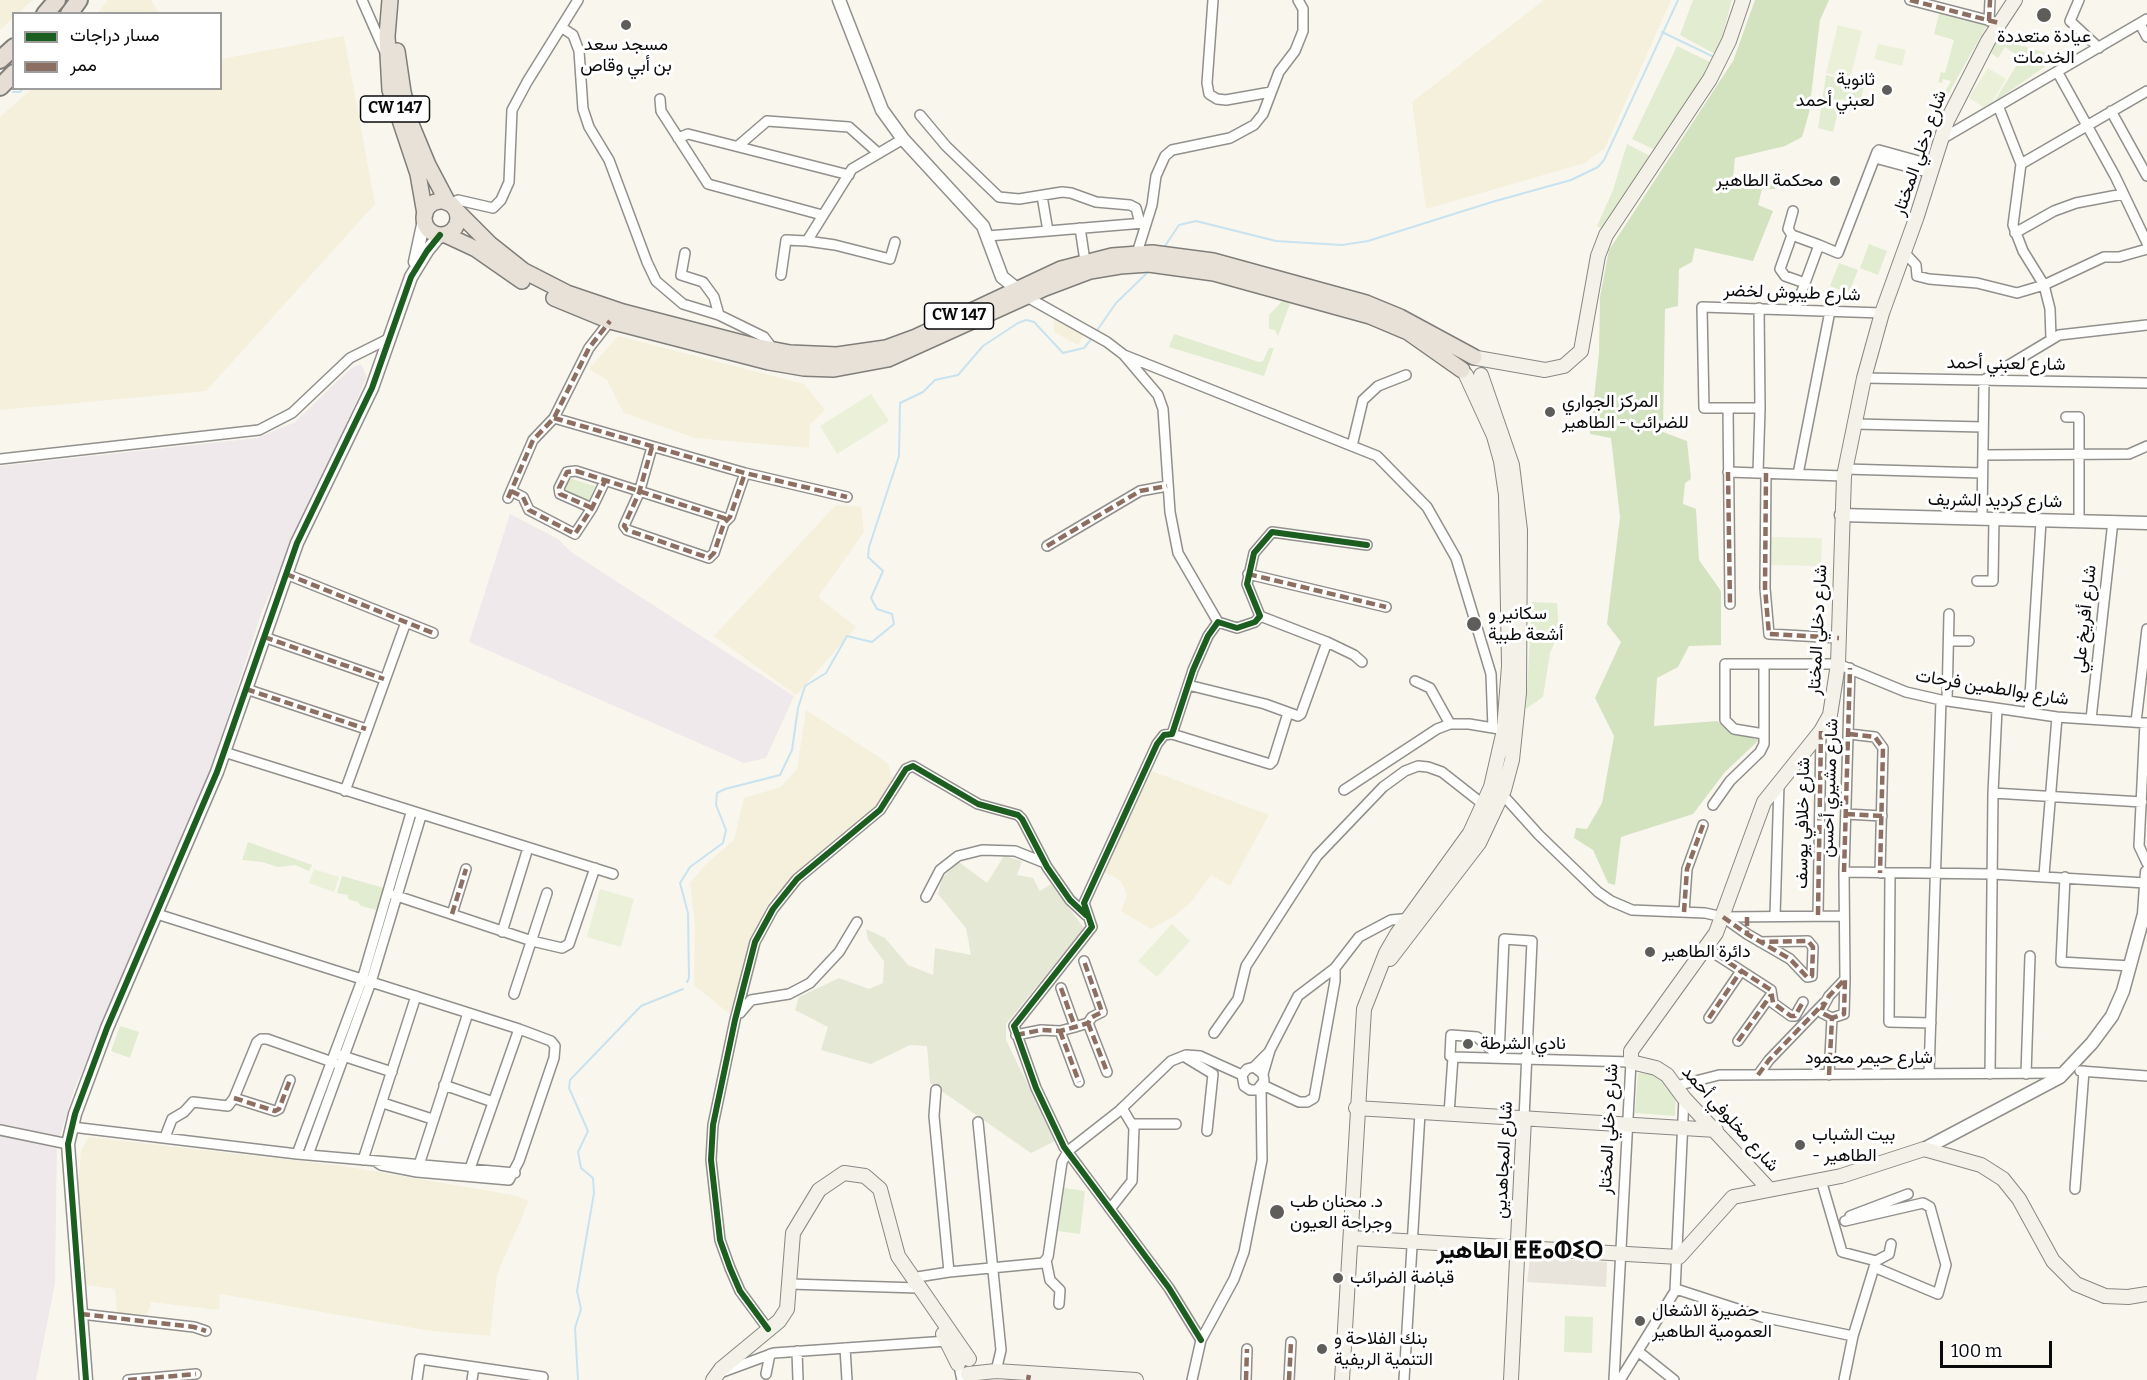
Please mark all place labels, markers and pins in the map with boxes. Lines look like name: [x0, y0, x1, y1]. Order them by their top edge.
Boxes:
marker: عيادة متعددة الخدمات: [2035, 6, 2053, 24]
marker: مسجد سعد بن أبي وقاص: [619, 18, 633, 32]
place label: عيادة متعددة الخدمات: [1997, 26, 2091, 68]
place label: مسجد سعد بن أبي وقاص: [580, 34, 672, 76]
place label: ثانوية لعبني أحمد: [1796, 69, 1875, 112]
marker: ثانوية لعبني أحمد: [1880, 83, 1894, 97]
place label: محكمة الطاهير: [1716, 170, 1823, 192]
marker: محكمة الطاهير: [1828, 174, 1842, 188]
place label: المركز الجواري للضرائب - الطاهير: [1562, 391, 1689, 434]
marker: المركز الجواري للضرائب - الطاهير: [1543, 405, 1557, 419]
place label: سكانير و أشعة طبية: [1488, 603, 1563, 646]
marker: سكانير و أشعة طبية: [1465, 615, 1483, 633]
place label: دائرة الطاهير: [1662, 941, 1751, 963]
marker: دائرة الطاهير: [1643, 945, 1657, 959]
place label: نادي الشرطة: [1480, 1033, 1566, 1055]
marker: نادي الشرطة: [1461, 1037, 1475, 1051]
place label: بيت الشباب - الطاهير: [1812, 1124, 1895, 1166]
marker: بيت الشباب - الطاهير: [1793, 1138, 1807, 1152]
place label: د. محنان طب وجراحة العيون: [1290, 1191, 1392, 1234]
marker: د. محنان طب وجراحة العيون: [1268, 1203, 1286, 1221]
place label: قباضة الضرائب: [1350, 1267, 1454, 1289]
marker: قباضة الضرائب: [1331, 1271, 1345, 1285]
place label: حضيرة الاشغال العمومية الطاهير: [1652, 1300, 1772, 1342]
marker: حضيرة الاشغال العمومية الطاهير: [1633, 1314, 1647, 1328]
place label: بنك الفلاحة و التنمية الريفية: [1334, 1328, 1433, 1370]
marker: بنك الفلاحة و التنمية الريفية: [1315, 1342, 1329, 1356]

